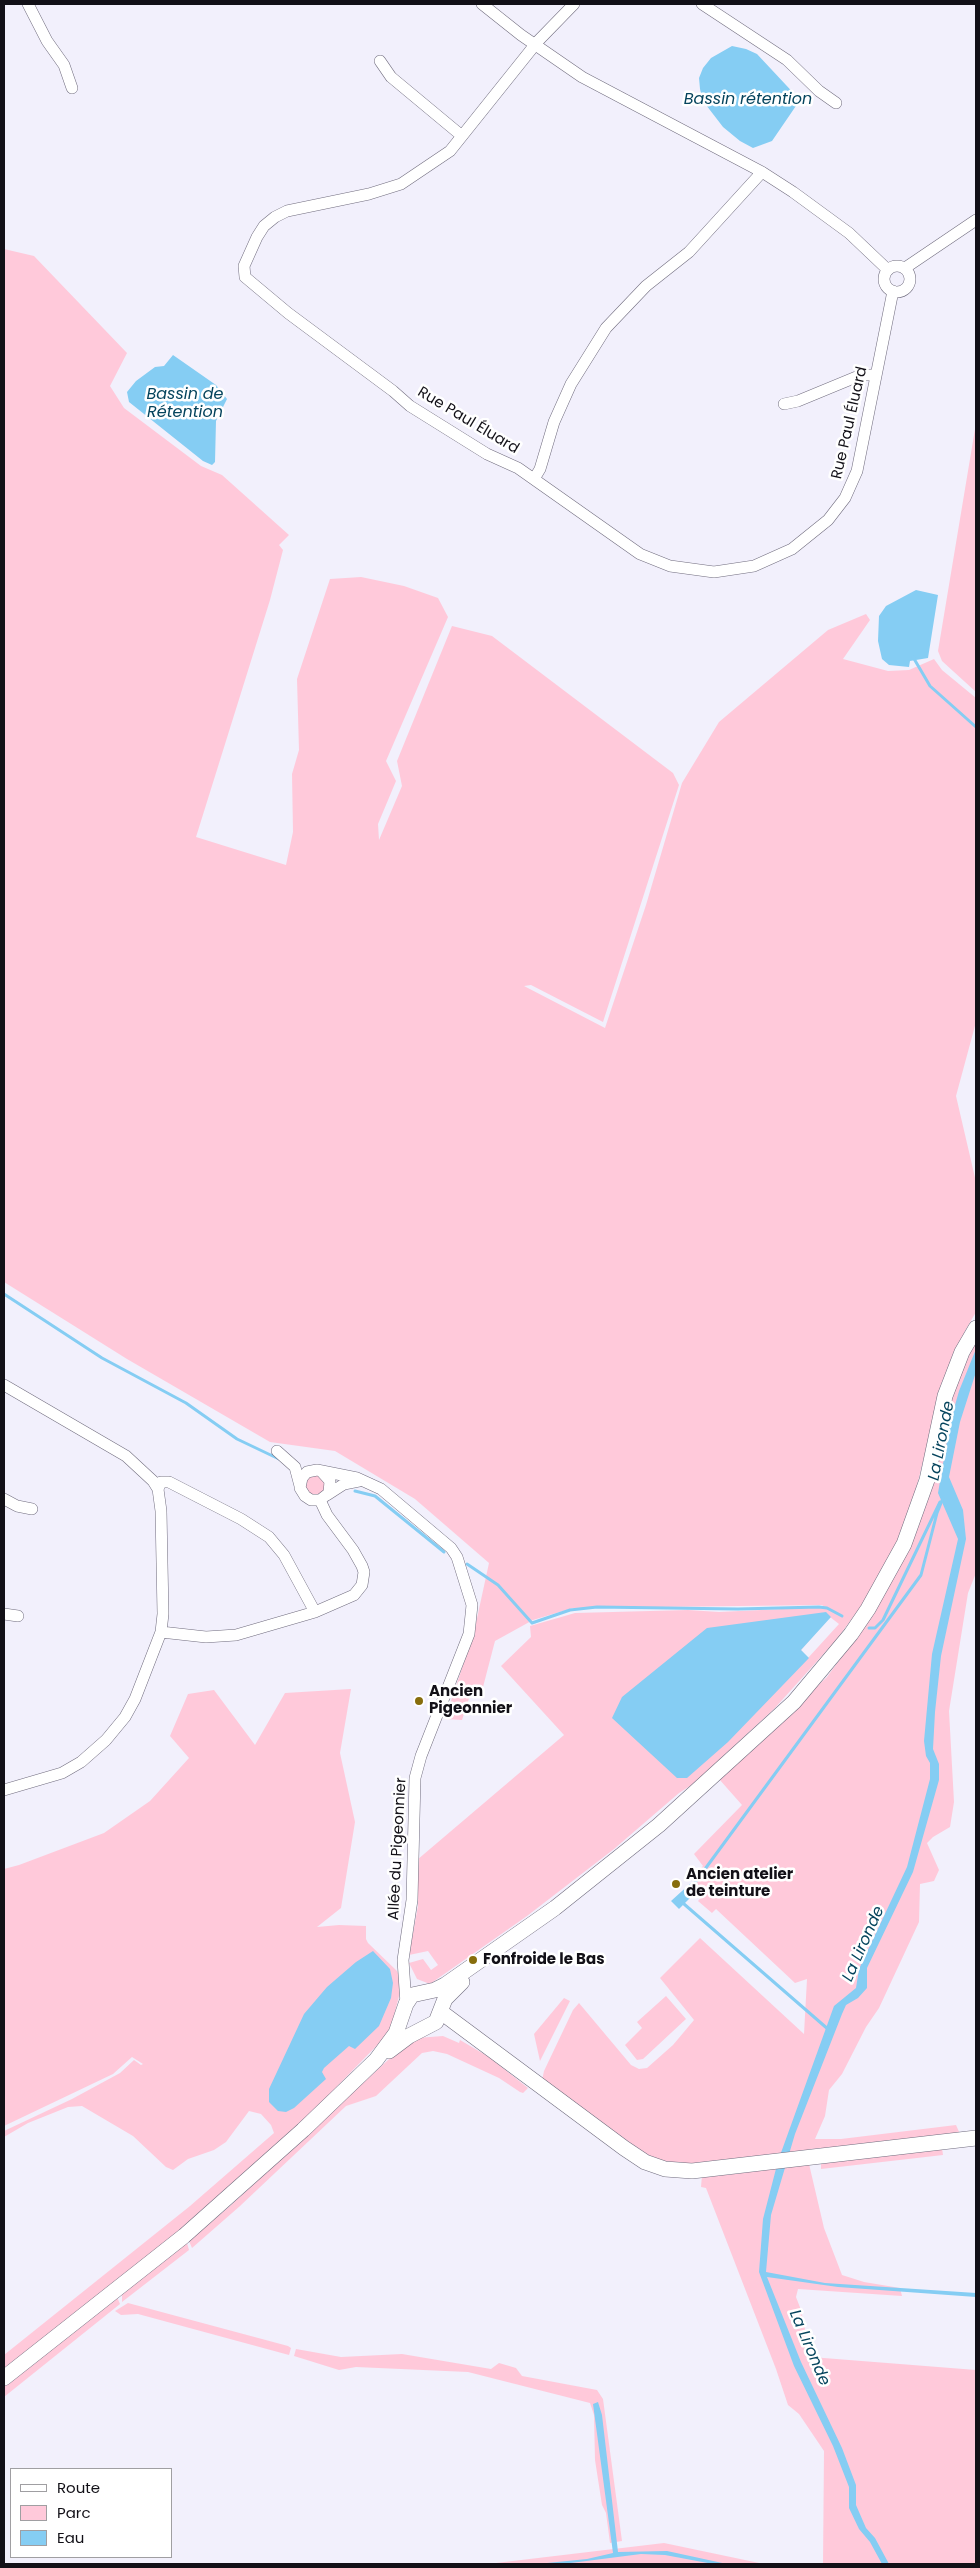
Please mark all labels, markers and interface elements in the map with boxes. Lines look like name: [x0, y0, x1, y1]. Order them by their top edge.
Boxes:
water label: Bassin rétention: [684, 90, 812, 110]
street label: Rue Paul Éluard: [828, 365, 872, 481]
street label: Rue Paul Éluard: [414, 384, 522, 458]
water label: Bassin de Rétention: [146, 385, 224, 423]
water label: La Lironde: [925, 1400, 959, 1482]
place label: Ancien Pigeonnier: [429, 1683, 512, 1718]
marker: Ancien Pigeonnier: [413, 1695, 425, 1707]
street label: Allée du Pigeonnier: [385, 1777, 411, 1921]
place label: Ancien atelier de teinture: [686, 1866, 793, 1901]
marker: Ancien atelier de teinture: [670, 1878, 682, 1890]
water label: La Lironde: [839, 1903, 889, 1985]
place label: Fonfroide le Bas: [483, 1951, 605, 1969]
marker: Fonfroide le Bas: [467, 1954, 479, 1966]
water label: La Lironde: [784, 2307, 834, 2389]
legend: [10, 2468, 172, 2558]
text: Route: [57, 2477, 100, 2498]
text: Parc: [57, 2502, 91, 2523]
text: Eau: [57, 2527, 84, 2548]

